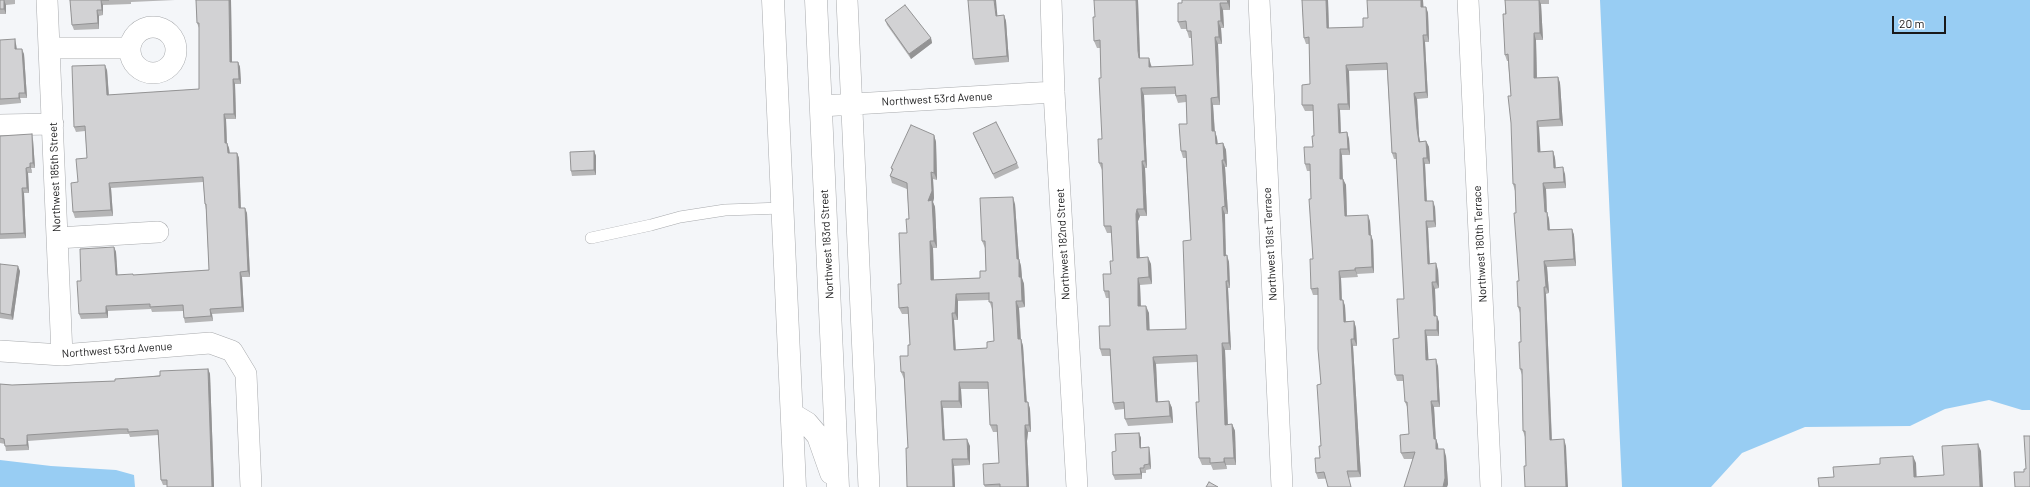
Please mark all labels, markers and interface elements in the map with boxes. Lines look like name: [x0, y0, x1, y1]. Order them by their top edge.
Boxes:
scale bar: [1894, 8, 1948, 34]
text: 20 m: [1899, 16, 1925, 30]
street label: Northwest 53rd Avenue: [881, 90, 993, 108]
street label: Northwest 185th Street: [46, 122, 64, 232]
street label: Northwest 180th Terrace: [1470, 185, 1490, 303]
street label: Northwest 181st Terrace: [1260, 187, 1280, 301]
street label: Northwest 182nd Street: [1053, 188, 1073, 300]
street label: Northwest 183rd Street: [818, 189, 836, 299]
street label: Northwest 53rd Avenue: [61, 340, 173, 360]

